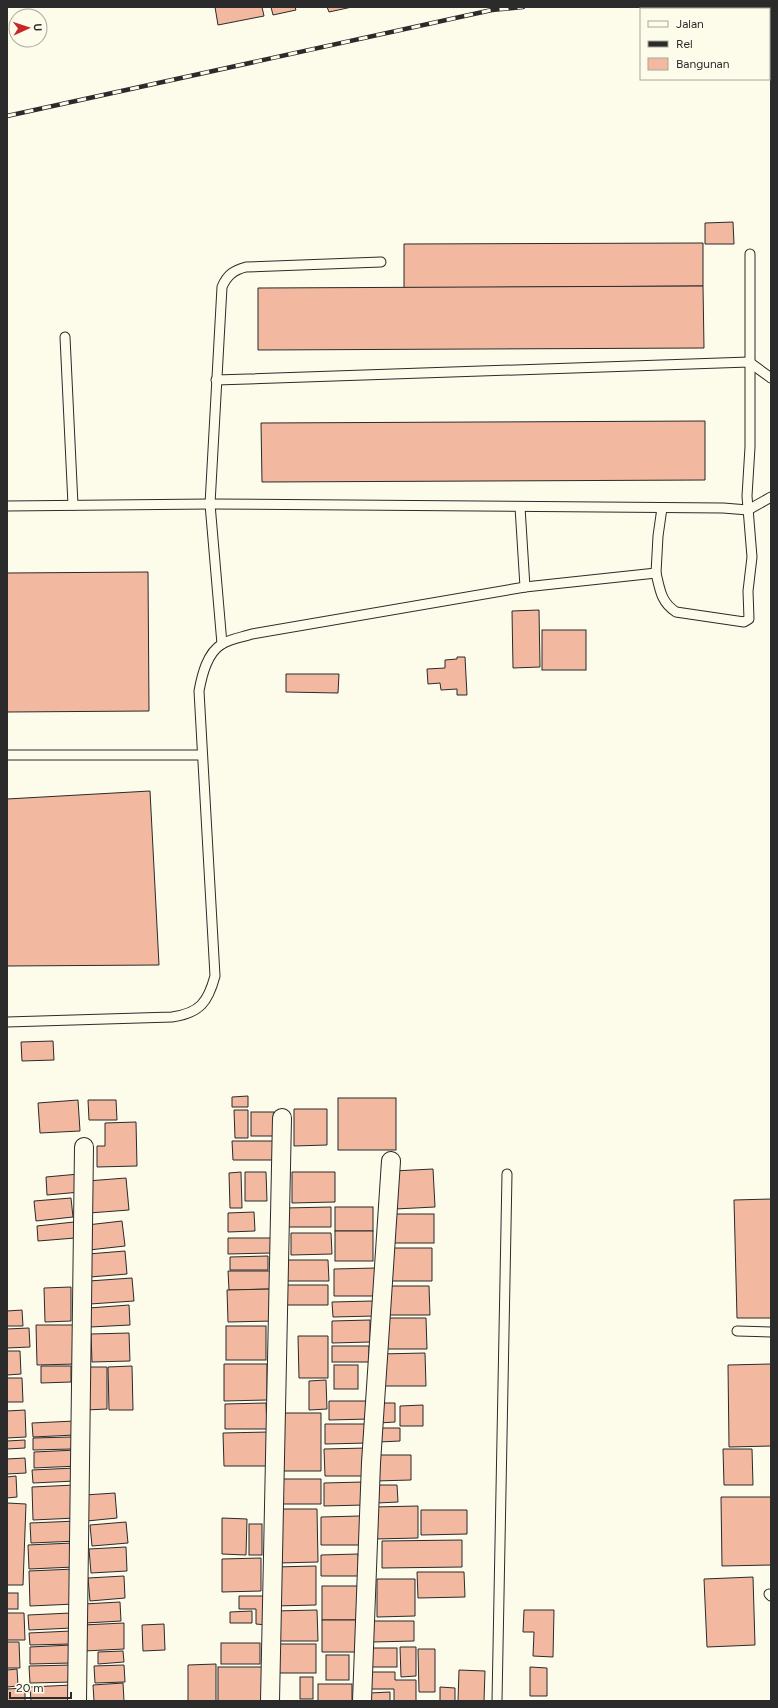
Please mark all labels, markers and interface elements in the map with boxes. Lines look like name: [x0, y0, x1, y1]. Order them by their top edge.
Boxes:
north arrow: [8, 8, 48, 48]
legend: [640, 8, 770, 80]
text: Jalan: [676, 17, 704, 31]
text: U: [31, 23, 44, 32]
text: Rel: [676, 37, 693, 51]
text: Bangunan: [676, 57, 730, 71]
scale bar: [10, 1674, 71, 1700]
text: 20 m: [16, 1681, 44, 1695]

